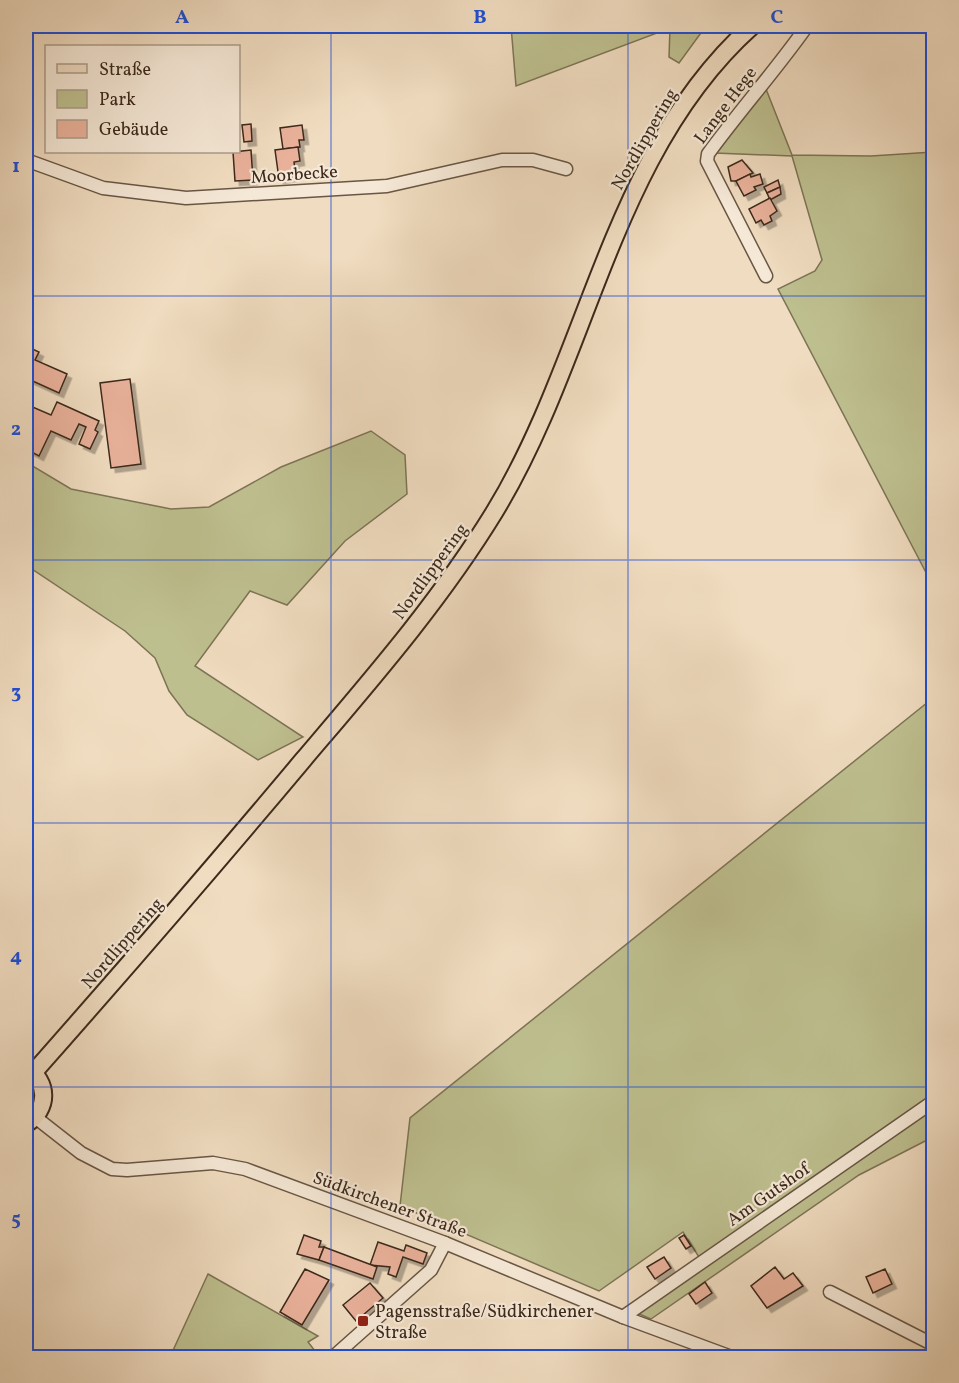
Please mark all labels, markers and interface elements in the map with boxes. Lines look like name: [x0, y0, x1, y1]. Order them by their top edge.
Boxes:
text: A: [175, 4, 189, 32]
text: B: [473, 4, 487, 32]
text: C: [771, 4, 784, 32]
legend: [45, 45, 240, 153]
text: Straße: [99, 58, 151, 83]
street label: Lange Hege: [689, 62, 764, 150]
street label: Nordlippering: [606, 84, 684, 195]
text: Park: [99, 88, 136, 113]
text: Gebäude: [99, 118, 168, 143]
text: 1: [12, 153, 20, 181]
street label: Moorbecke: [250, 160, 338, 191]
text: 2: [11, 416, 21, 444]
street label: Nordlippering: [388, 519, 475, 625]
text: 3: [11, 679, 21, 707]
street label: Nordlippering: [76, 893, 170, 995]
text: 4: [10, 943, 22, 971]
street label: Am Gutshof: [722, 1156, 817, 1233]
street label: Südkirchener Straße: [309, 1166, 470, 1245]
text: 5: [11, 1206, 21, 1234]
place label: Pagensstraße/Südkirchener Straße: [375, 1300, 594, 1346]
marker: Pagensstraße/Südkirchener Straße: [356, 1314, 370, 1328]

